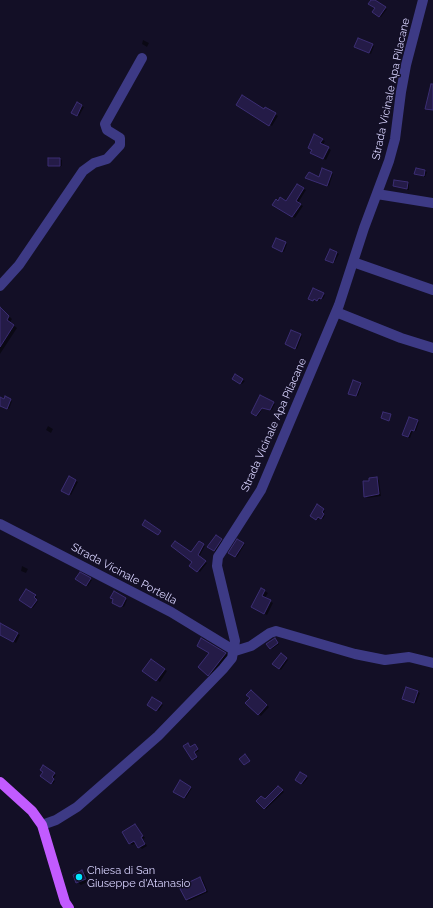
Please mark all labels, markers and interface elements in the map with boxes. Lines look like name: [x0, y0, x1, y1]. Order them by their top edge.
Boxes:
street label: Strada Vicinale Apa Pilacane: [369, 17, 413, 161]
street label: Strada Vicinale Apa Pilacane: [239, 356, 309, 494]
street label: Strada Vicinale Portella: [69, 541, 179, 607]
place label: Chiesa di San Giuseppe d'Atanasio: [87, 864, 190, 890]
marker: Chiesa di San Giuseppe d'Atanasio: [74, 872, 84, 882]

